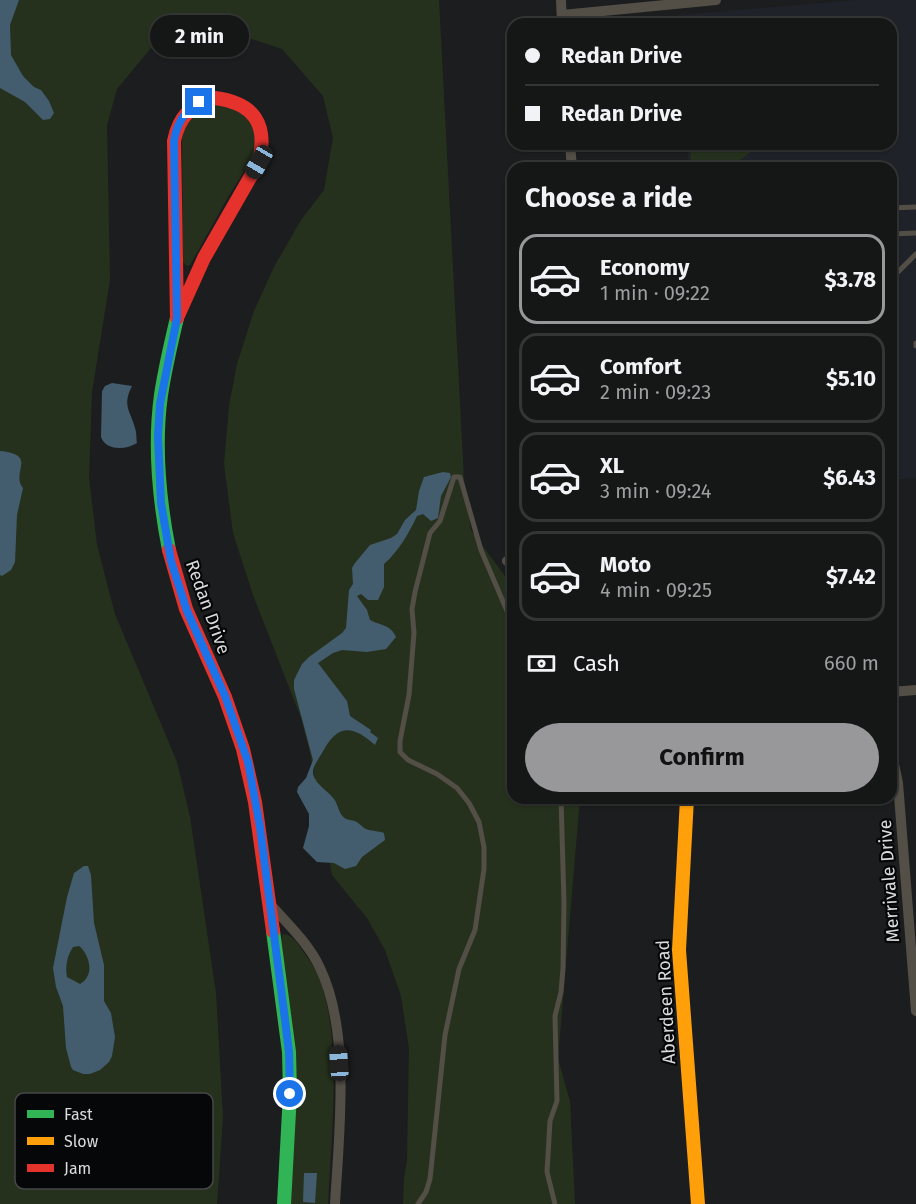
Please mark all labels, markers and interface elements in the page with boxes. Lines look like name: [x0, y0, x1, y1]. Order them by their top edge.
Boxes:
callout: 2 min: [150, 15, 248, 57]
text: 2 min: [175, 24, 224, 48]
text: Redan Drive: [561, 42, 682, 69]
route end: [185, 88, 212, 115]
text: Redan Drive: [561, 100, 682, 127]
car: [242, 142, 276, 182]
text: Choose a ride: [525, 182, 692, 214]
icon: car: [528, 252, 582, 306]
text: Economy: [600, 254, 689, 281]
text: $3.78: [824, 266, 876, 293]
text: 1 min · 09:22: [600, 281, 710, 305]
icon: car: [528, 351, 582, 405]
text: Comfort: [600, 353, 681, 380]
text: $5.10: [826, 365, 876, 392]
text: 2 min · 09:23: [600, 380, 711, 404]
icon: car: [528, 450, 582, 504]
text: XL: [600, 452, 624, 479]
text: $6.43: [823, 464, 876, 491]
text: 3 min · 09:24: [600, 479, 711, 503]
icon: car: [528, 549, 582, 603]
text: Moto: [600, 551, 651, 578]
street label: Redan Drive: [181, 557, 235, 657]
text: $7.42: [826, 563, 876, 590]
text: 4 min · 09:25: [600, 578, 712, 602]
icon: cash: [525, 647, 558, 680]
text: Cash: [573, 650, 620, 677]
text: 660 m: [824, 651, 879, 675]
button: Confirm: [525, 723, 879, 792]
street label: Merrivale Drive: [874, 819, 904, 943]
street label: Aberdeen Road: [652, 939, 680, 1065]
car: [329, 1044, 349, 1082]
route start: [276, 1080, 303, 1107]
legend: [15, 1093, 213, 1189]
text: Fast: [64, 1105, 93, 1124]
text: Slow: [64, 1132, 99, 1151]
text: Jam: [64, 1159, 91, 1178]

